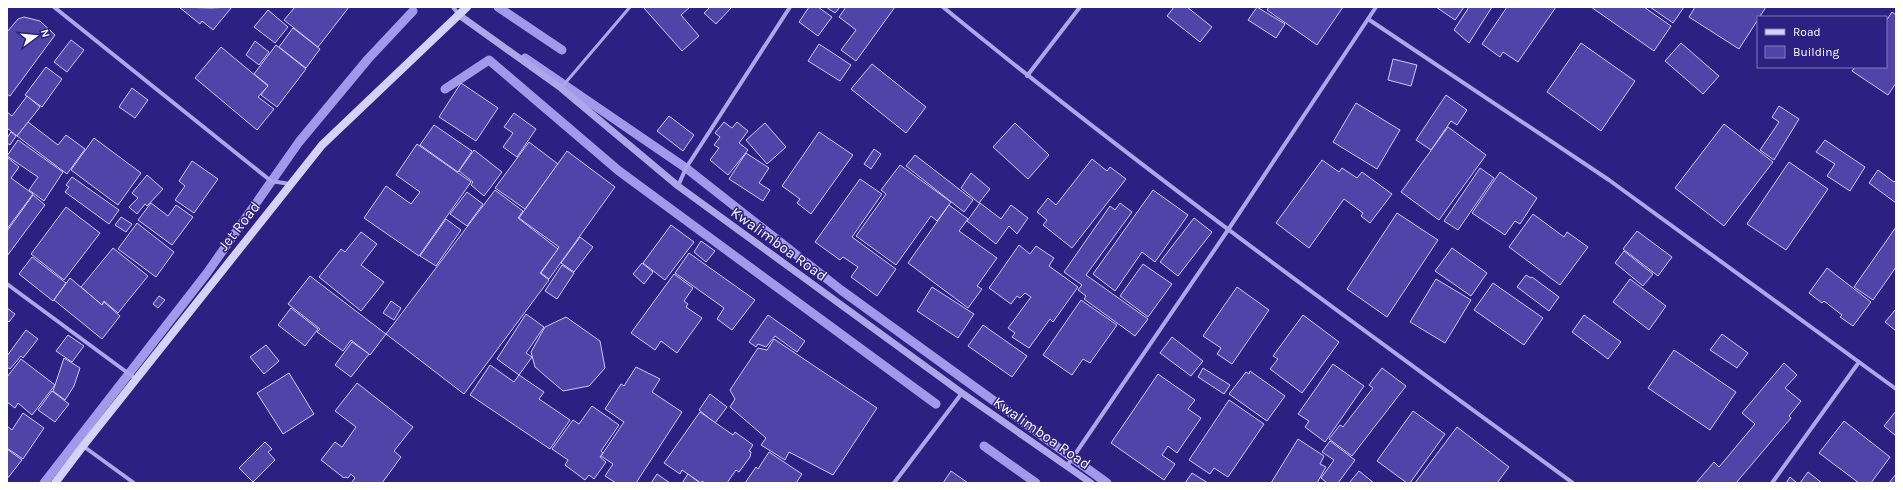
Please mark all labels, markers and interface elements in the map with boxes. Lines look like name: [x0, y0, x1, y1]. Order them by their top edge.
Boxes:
north arrow: [16, 16, 56, 56]
legend: [1757, 16, 1887, 68]
text: Road: [1793, 25, 1821, 39]
text: N: [38, 28, 52, 39]
text: Building: [1793, 45, 1840, 59]
street label: Jet Road: [214, 198, 264, 254]
street label: Kwalimboa Road: [727, 203, 831, 285]
street label: Kwalimboa Road: [990, 393, 1094, 473]

